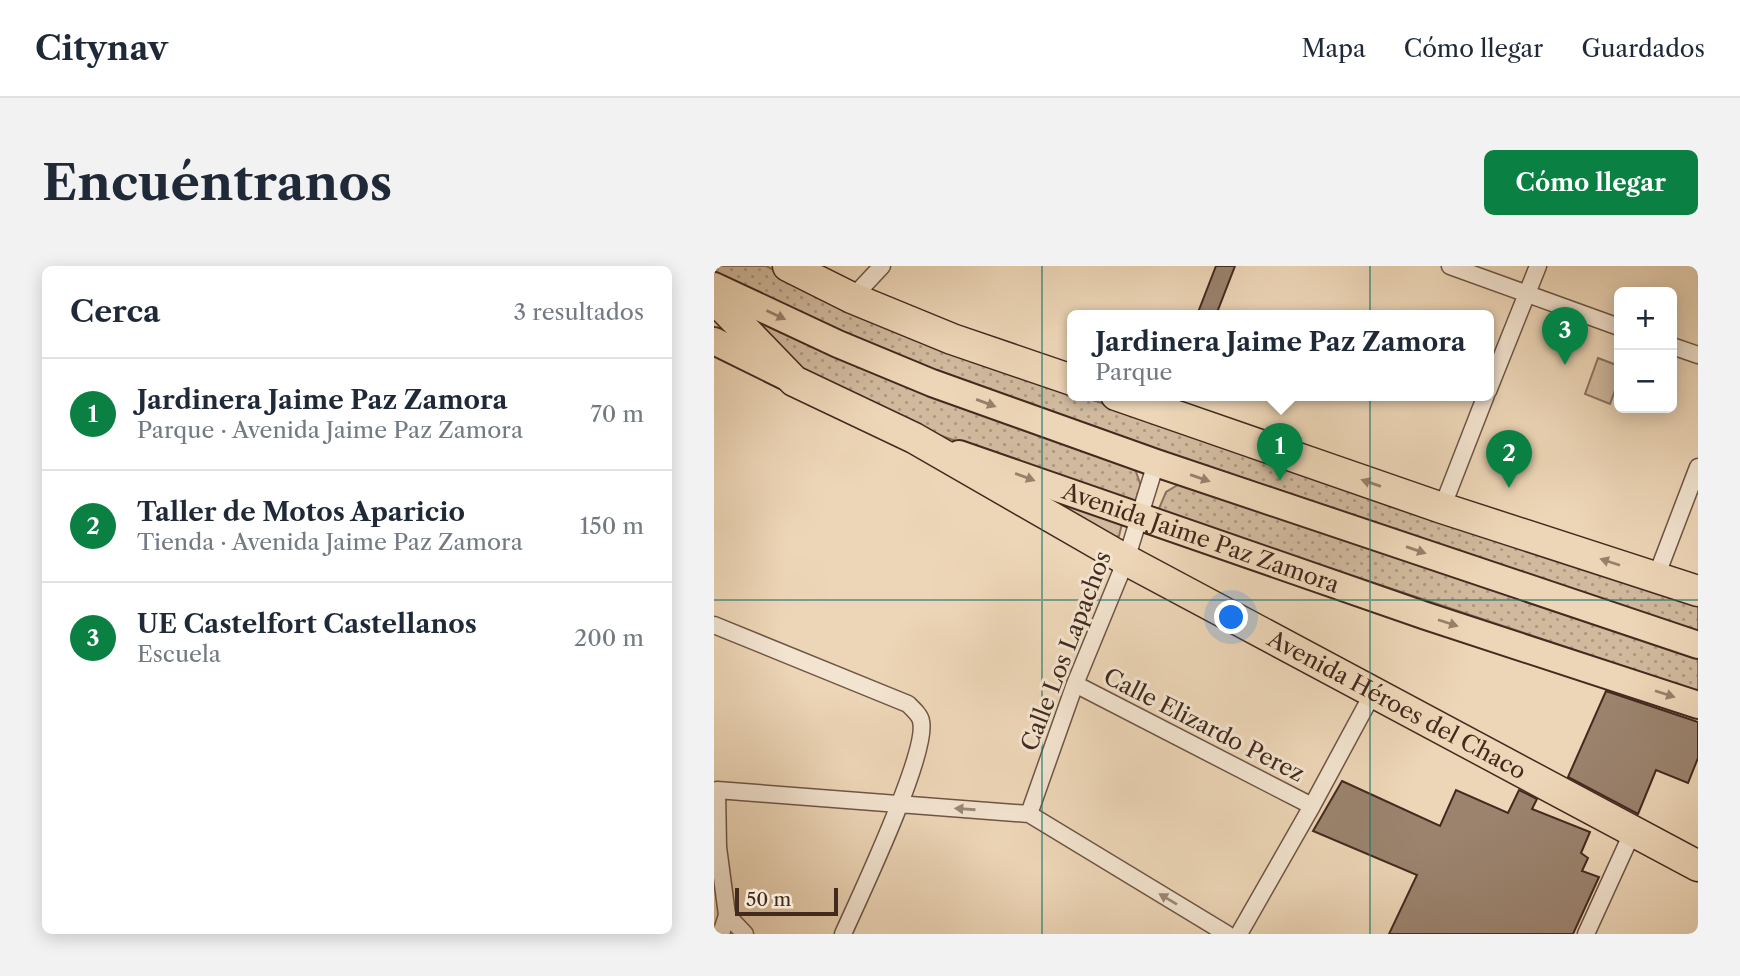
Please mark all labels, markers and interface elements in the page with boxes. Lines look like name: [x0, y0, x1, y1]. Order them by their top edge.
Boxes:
text: Citynav: [35, 28, 168, 69]
text: Mapa: [1301, 34, 1366, 63]
text: Cómo llegar: [1404, 34, 1543, 63]
text: Guardados: [1581, 34, 1705, 63]
button: Cómo llegar: [1484, 150, 1698, 215]
text: Encuéntranos: [42, 152, 392, 213]
map controls: [1614, 287, 1677, 413]
button: +: [1614, 287, 1677, 350]
text: Cerca: [70, 293, 160, 330]
text: 3 resultados: [514, 298, 644, 326]
pin: 3: [1542, 307, 1588, 365]
one-way arrow: [766, 309, 786, 321]
popup: [1067, 310, 1494, 401]
text: Jardinera Jaime Paz Zamora: [1095, 326, 1466, 358]
button: −: [1614, 350, 1677, 413]
text: Parque: [1095, 358, 1173, 386]
text: Jardinera Jaime Paz Zamora: [137, 384, 508, 416]
one-way arrow: [975, 397, 996, 408]
text: 1: [88, 400, 98, 428]
text: 70 m: [591, 400, 644, 428]
text: Parque · Avenida Jaime Paz Zamora: [137, 416, 523, 444]
pin: 1: [1257, 423, 1303, 481]
pin: 2: [1486, 430, 1532, 488]
one-way arrow: [1014, 472, 1035, 483]
one-way arrow: [1190, 473, 1211, 484]
street label: Avenida Jaime Paz Zamora: [1058, 477, 1344, 599]
one-way arrow: [1360, 477, 1381, 488]
text: Taller de Motos Aparicio: [137, 496, 465, 528]
text: 2: [86, 512, 100, 540]
text: 150 m: [580, 512, 644, 540]
text: Tienda · Avenida Jaime Paz Zamora: [137, 528, 523, 556]
one-way arrow: [1406, 546, 1427, 556]
street label: Calle Los Lapachos: [1015, 547, 1117, 755]
one-way arrow: [1599, 557, 1620, 567]
your location: [1214, 600, 1248, 634]
text: UE Castelfort Castellanos: [137, 608, 477, 640]
one-way arrow: [1438, 618, 1459, 629]
text: 3: [87, 624, 100, 652]
text: 200 m: [574, 624, 644, 652]
street label: Avenida Héroes del Chaco: [1262, 624, 1531, 785]
text: Escuela: [137, 640, 221, 668]
street label: Calle Elizardo Perez: [1099, 662, 1309, 788]
one-way arrow: [1654, 689, 1675, 699]
one-way arrow: [953, 803, 975, 814]
scale bar: [735, 885, 838, 917]
text: 50 m: [746, 888, 791, 911]
one-way arrow: [1159, 892, 1178, 905]

